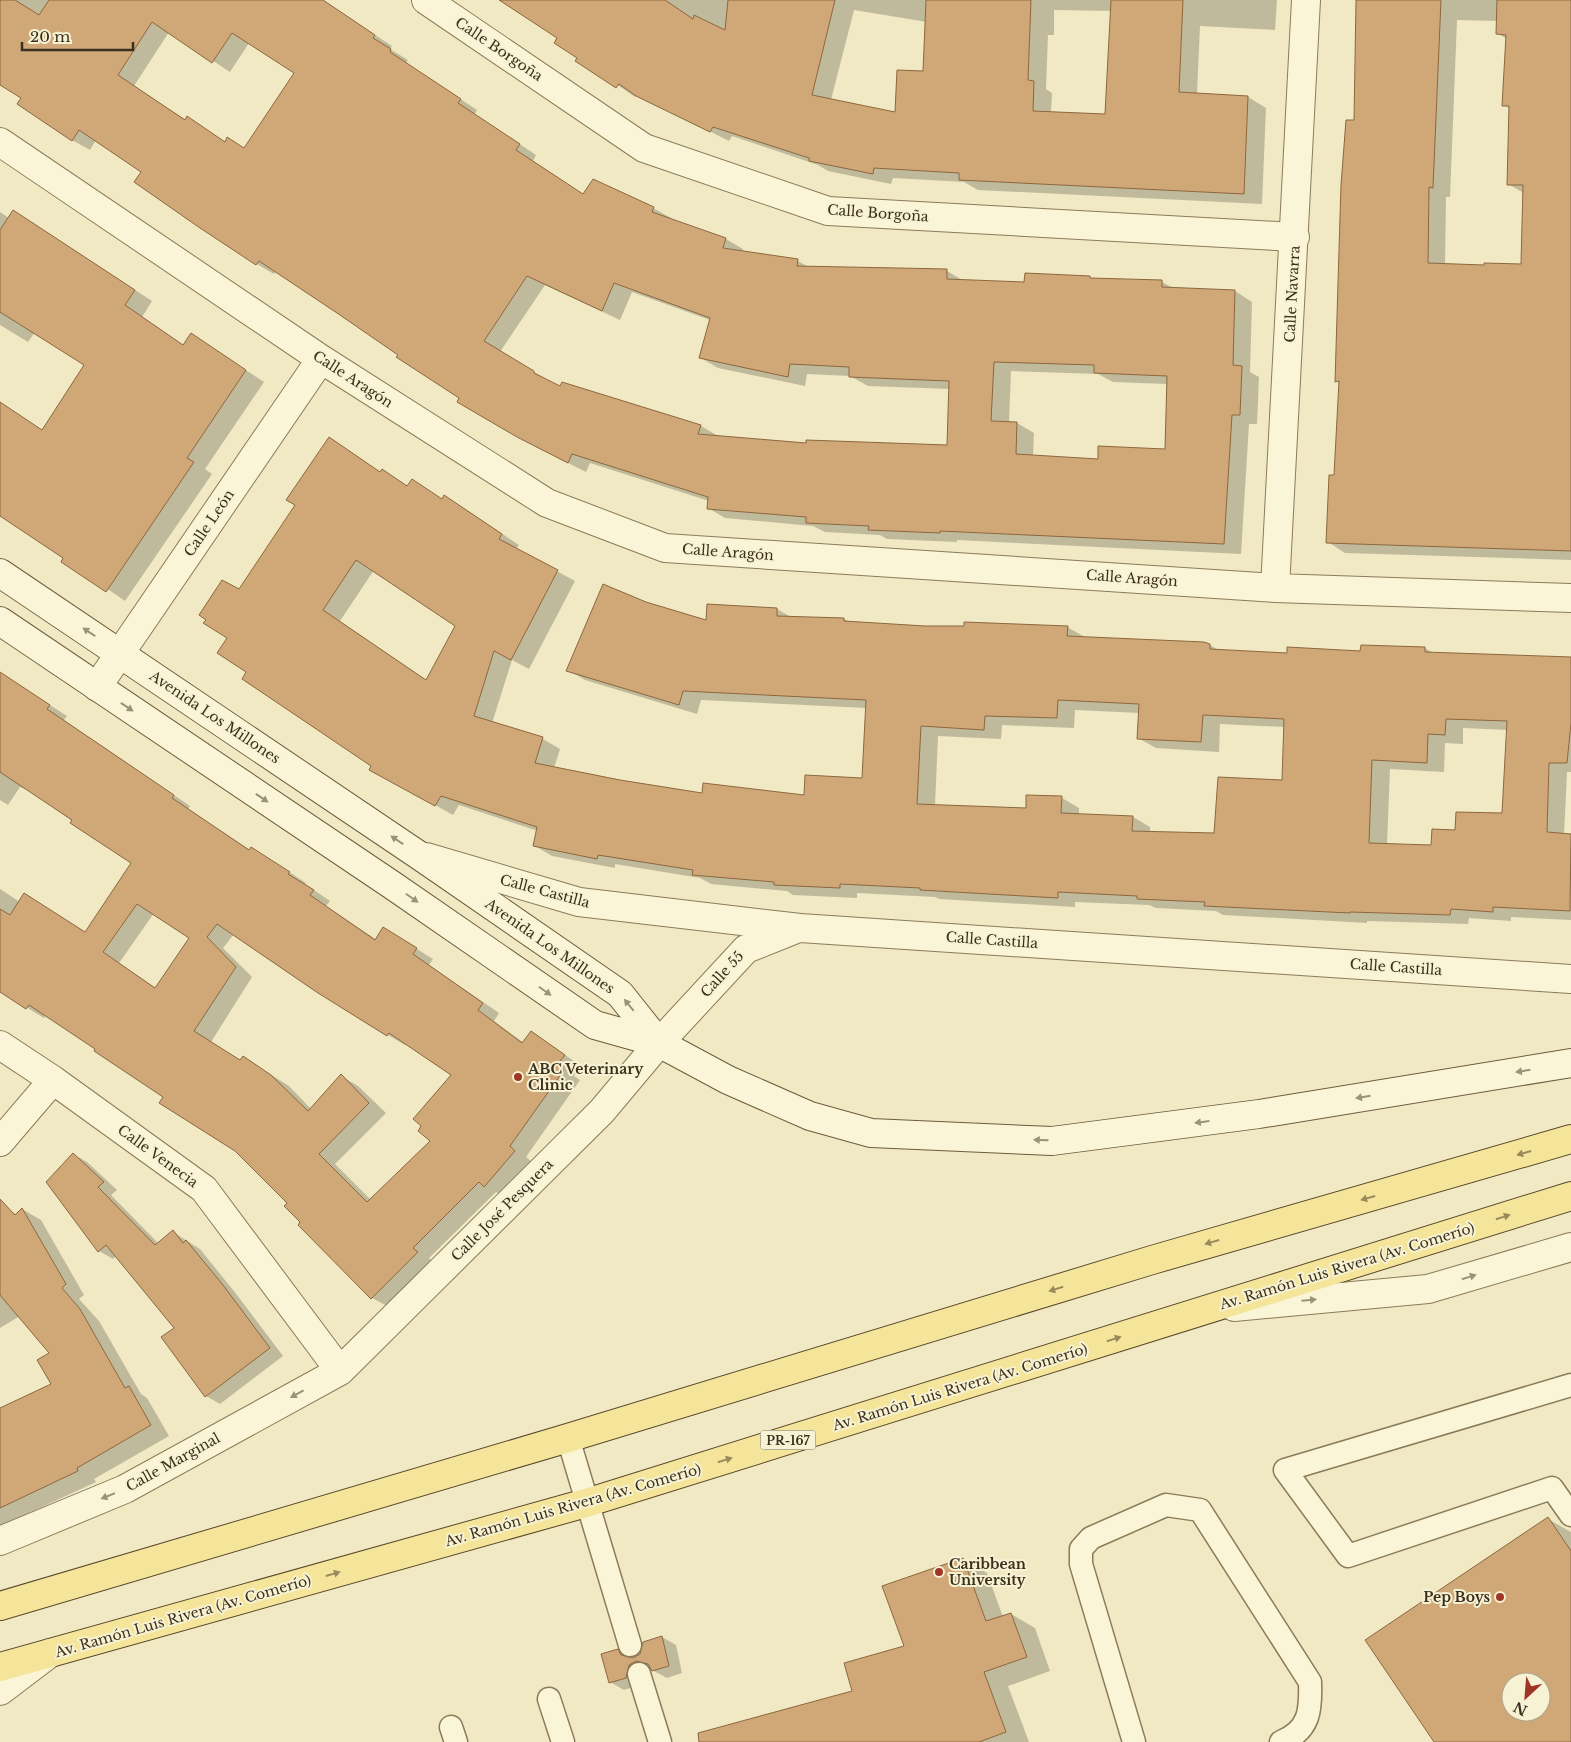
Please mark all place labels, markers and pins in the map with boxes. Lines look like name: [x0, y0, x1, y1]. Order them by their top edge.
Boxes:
place label: ABC Veterinary Clinic: [527, 1060, 644, 1094]
marker: ABC Veterinary Clinic: [512, 1071, 524, 1083]
place label: Caribbean University: [949, 1555, 1027, 1589]
marker: Caribbean University: [933, 1566, 945, 1578]
place label: Pep Boys: [1423, 1588, 1490, 1606]
marker: Pep Boys: [1494, 1591, 1506, 1603]

